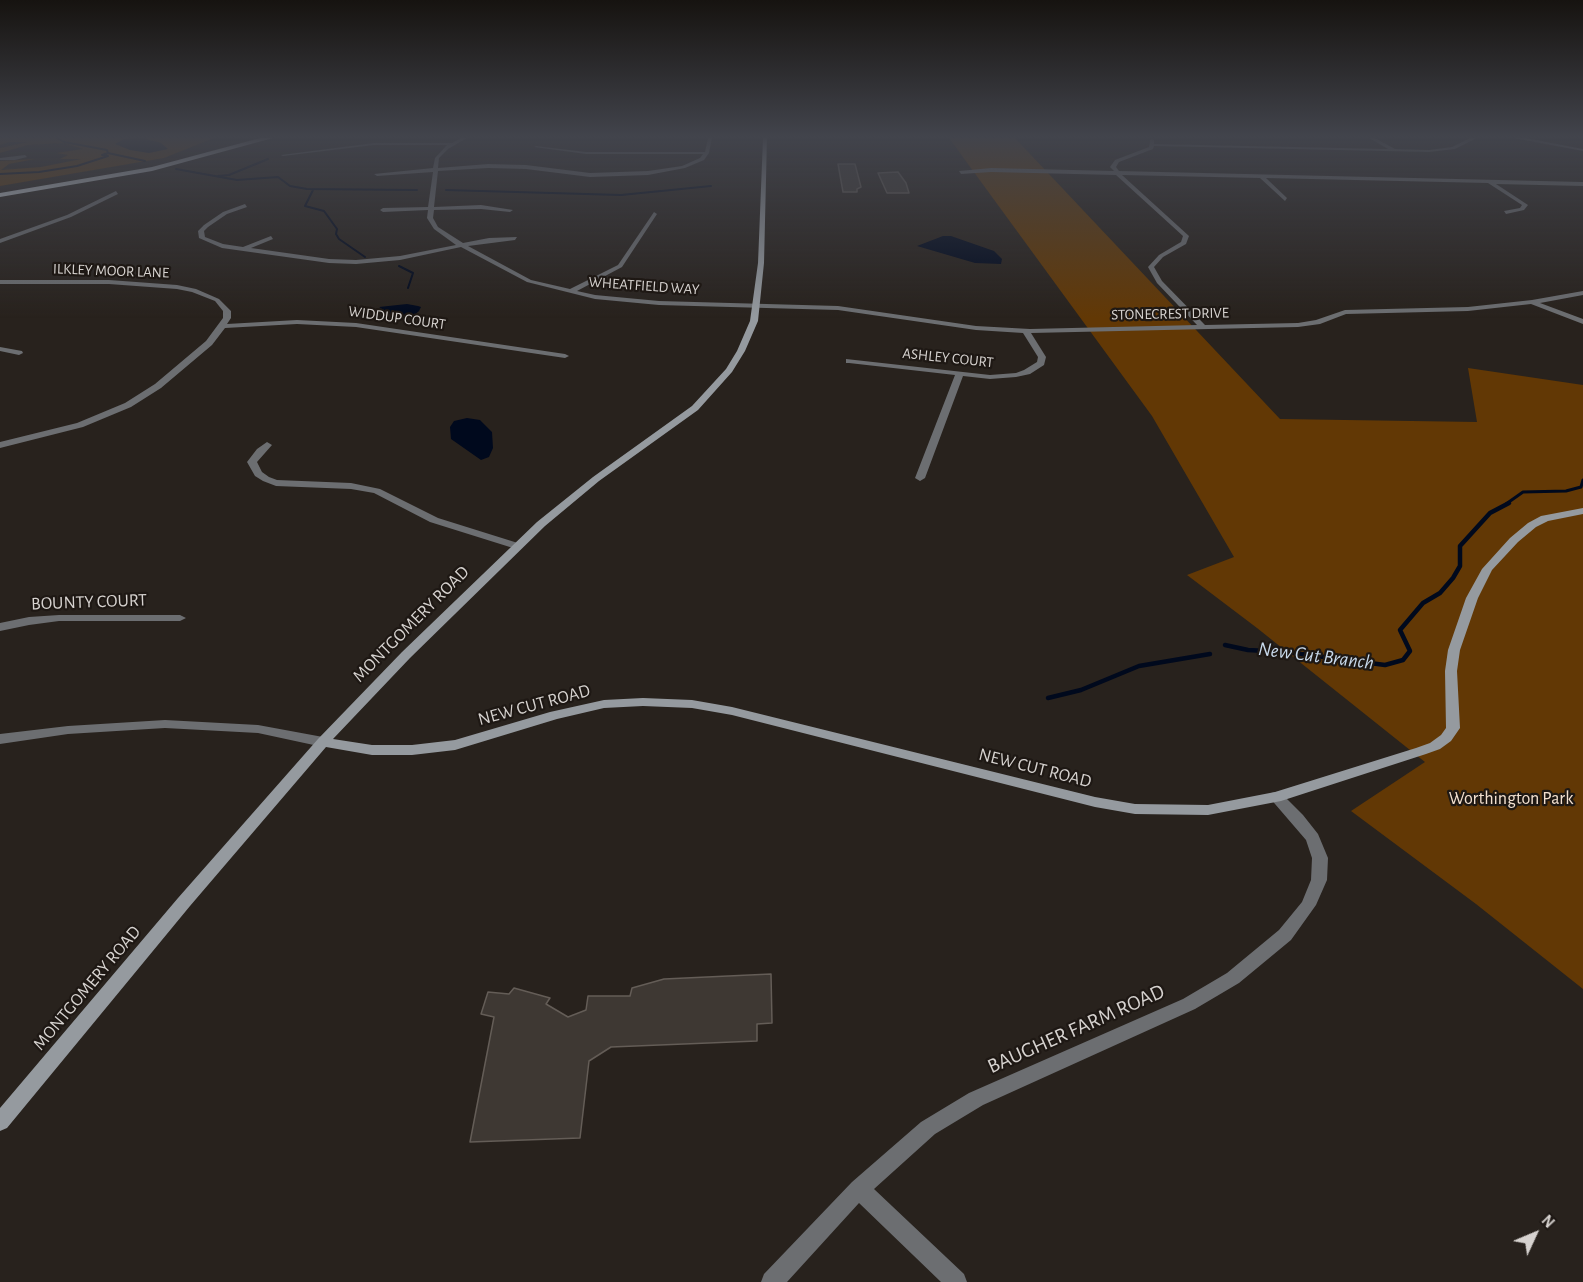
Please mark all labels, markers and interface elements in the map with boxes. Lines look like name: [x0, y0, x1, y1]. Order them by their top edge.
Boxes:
street label: ILKLEY MOOR LANE: [53, 260, 169, 282]
street label: WHEATFIELD WAY: [588, 273, 700, 299]
street label: WIDDUP COURT: [347, 302, 447, 334]
street label: STONECREST DRIVE: [1111, 304, 1229, 324]
street label: ASHLEY COURT: [901, 344, 995, 372]
street label: MONTGOMERY ROAD: [348, 561, 474, 687]
street label: BOUNTY COURT: [31, 589, 147, 615]
water label: New Cut Branch: [1257, 637, 1375, 675]
street label: NEW CUT ROAD: [475, 680, 593, 730]
street label: NEW CUT ROAD: [976, 744, 1094, 792]
park label: Worthington Park: [1449, 788, 1573, 810]
street label: MONTGOMERY ROAD: [29, 921, 145, 1055]
street label: BAUGHER FARM ROAD: [984, 979, 1168, 1079]
north arrow: [1505, 1204, 1565, 1264]
text: N: [1538, 1212, 1558, 1231]

